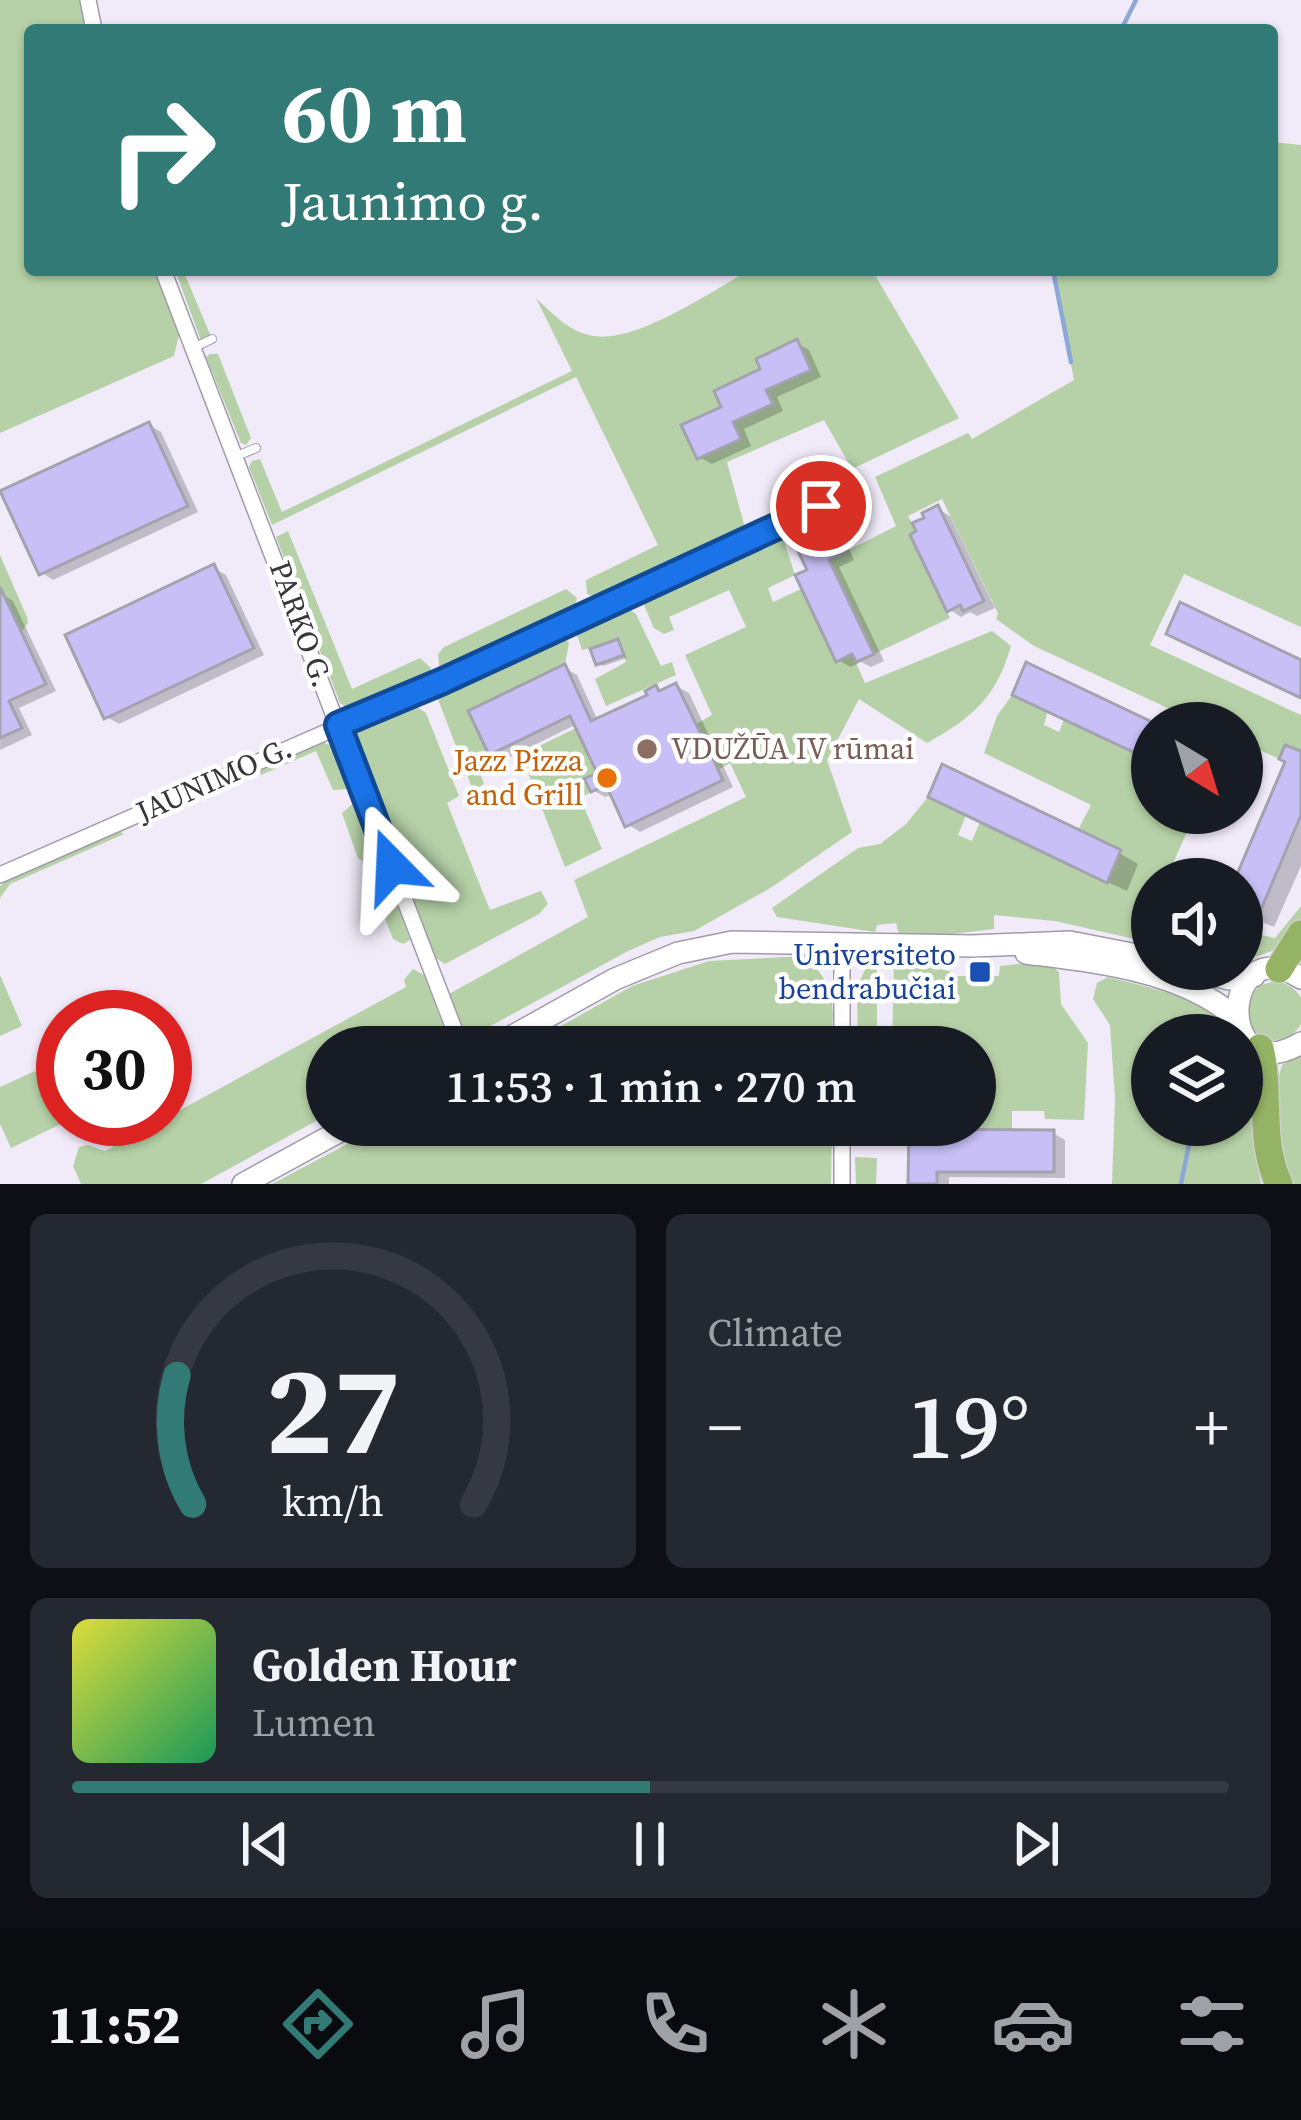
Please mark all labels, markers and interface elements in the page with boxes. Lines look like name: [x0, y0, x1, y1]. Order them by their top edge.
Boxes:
text: 60 m: [282, 55, 467, 170]
icon: right: [84, 72, 240, 228]
text: Jaunimo g.: [282, 164, 544, 238]
pin: [770, 455, 872, 557]
icon: arrive: [788, 473, 854, 539]
street label: PARKO G.: [260, 555, 343, 693]
north arrow: [1131, 702, 1263, 834]
map controls: [1131, 702, 1263, 1146]
street label: JAUNIMO G.: [129, 727, 298, 832]
place label: VDUŽŪA IV rūmai: [671, 728, 914, 769]
marker: VDUŽŪA IV rūmai: [634, 736, 660, 762]
place label: Jazz Pizza and Grill: [452, 740, 584, 815]
marker: Jazz Pizza and Grill: [594, 765, 620, 791]
position arrow: [329, 803, 455, 929]
button: sound: [1131, 858, 1263, 990]
place label: Universiteto bendrabučiai: [779, 934, 956, 1009]
marker: Universiteto bendrabučiai: [967, 959, 993, 985]
speed limit sign: 30: [36, 990, 192, 1146]
button: layers: [1131, 1014, 1263, 1146]
text: 11:53 · 1 min · 270 m: [446, 1055, 856, 1117]
text: Climate: [708, 1306, 843, 1359]
text: 27: [265, 1324, 400, 1495]
text: 19°: [907, 1365, 1030, 1488]
text: −: [708, 1382, 742, 1472]
text: +: [1194, 1382, 1229, 1472]
text: km/h: [282, 1472, 384, 1530]
text: Golden Hour: [252, 1634, 516, 1696]
text: Lumen: [252, 1696, 376, 1749]
icon: previous: [232, 1811, 298, 1877]
icon: pause: [617, 1811, 683, 1877]
icon: next: [1003, 1811, 1069, 1877]
icon: directions: [276, 1982, 360, 2066]
icon: music: [454, 1982, 538, 2066]
icon: phone: [633, 1982, 717, 2066]
icon: climate: [812, 1982, 896, 2066]
icon: car: [991, 1982, 1075, 2066]
icon: filters: [1170, 1982, 1254, 2066]
text: 11:52: [47, 1987, 181, 2061]

